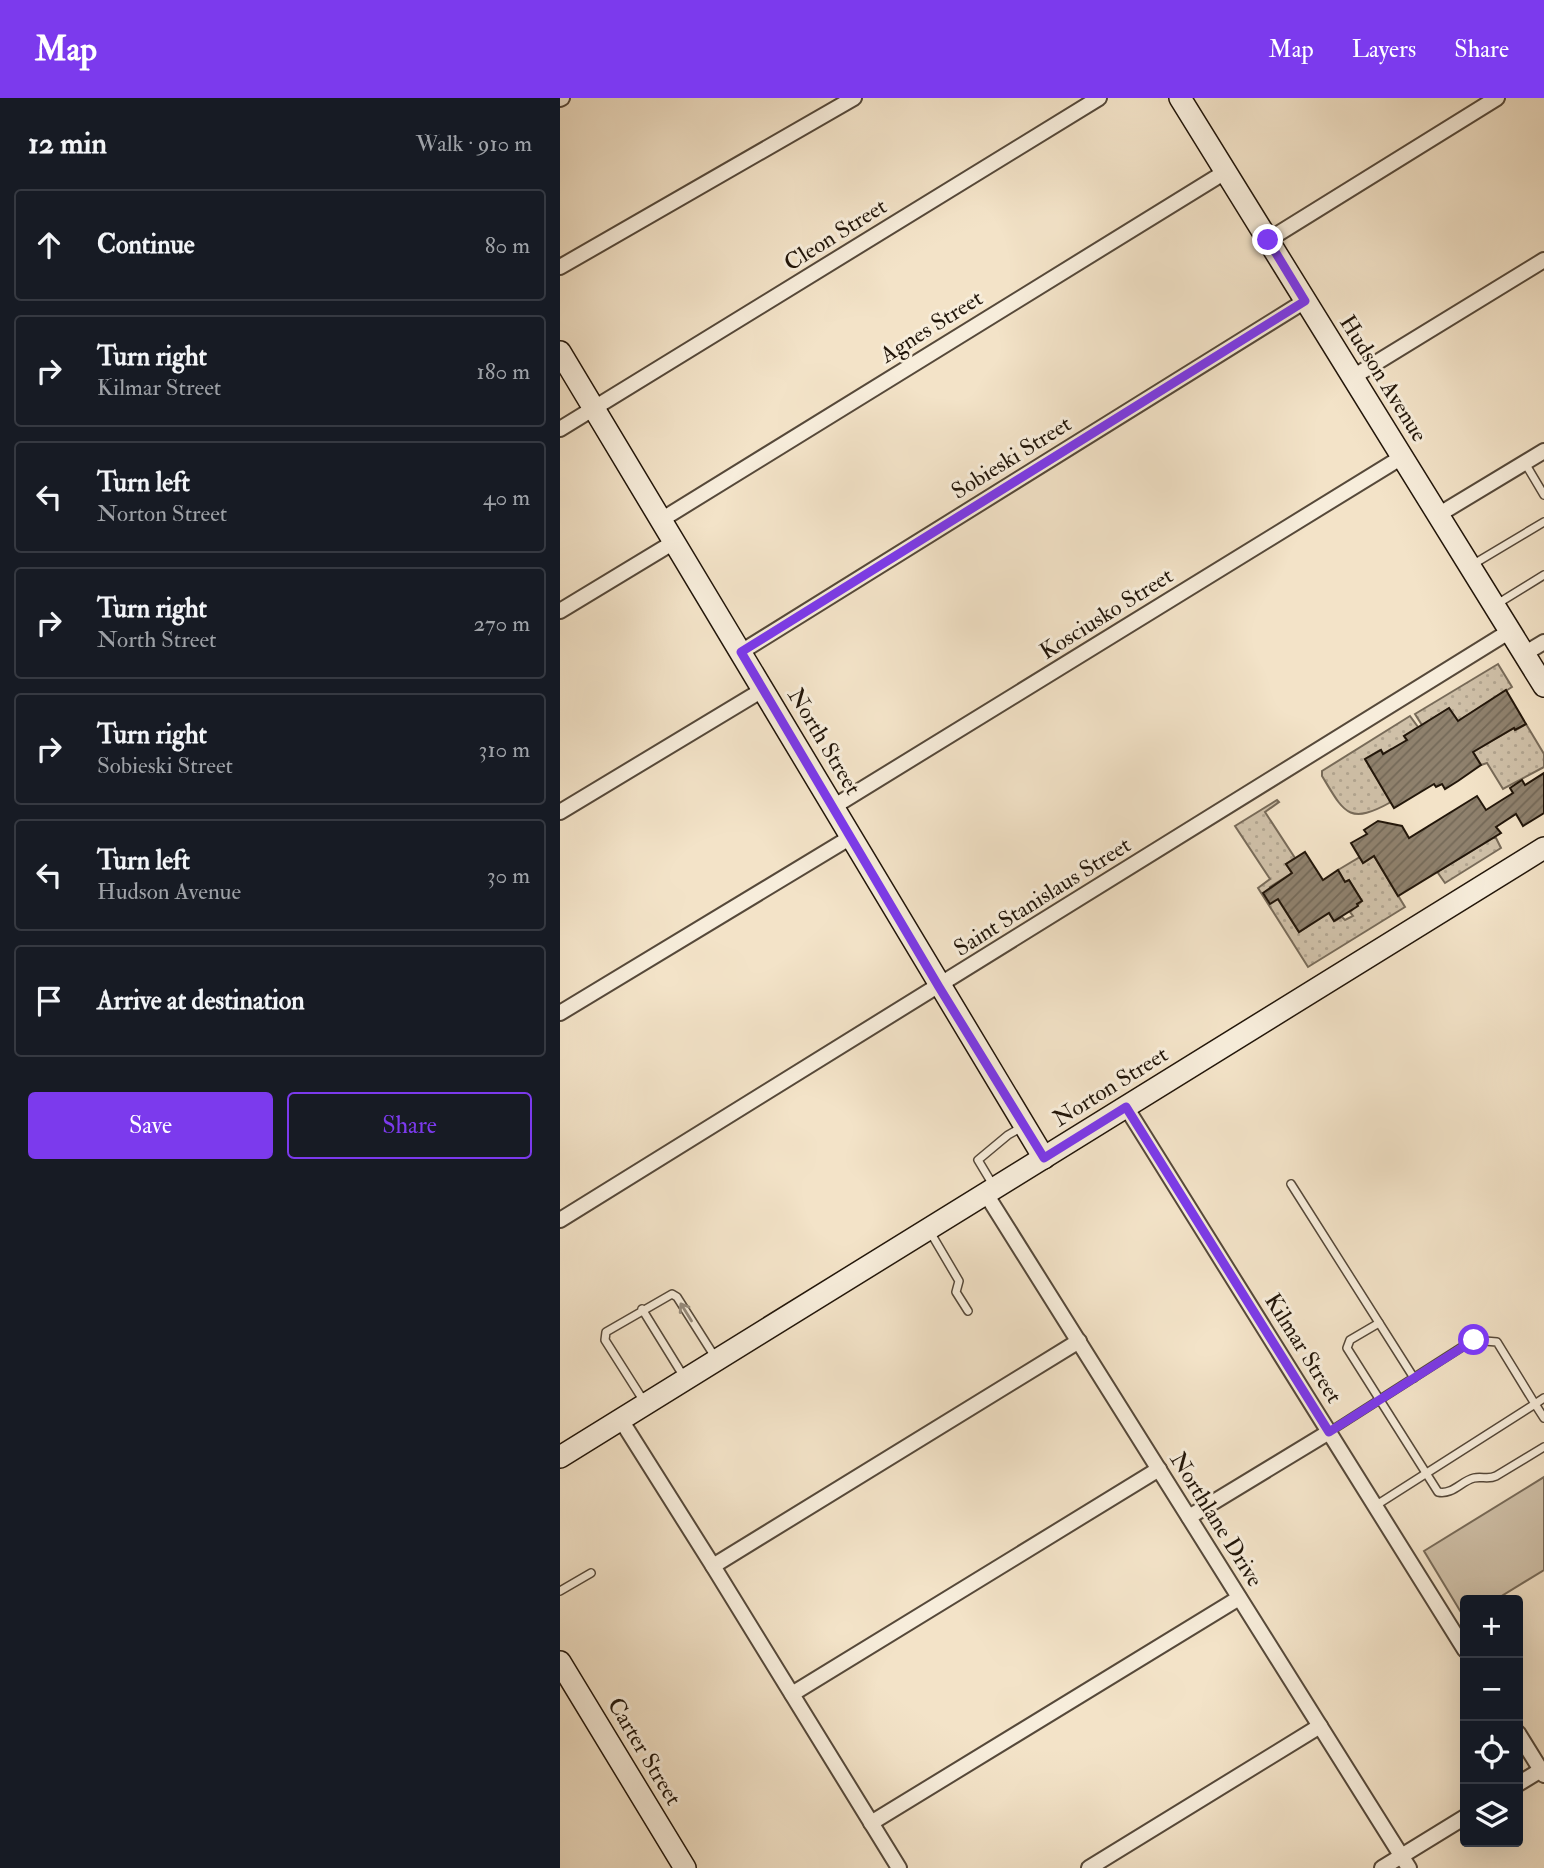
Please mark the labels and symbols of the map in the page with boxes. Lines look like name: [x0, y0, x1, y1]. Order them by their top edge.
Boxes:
street label: Cleon Street: [779, 192, 892, 277]
route end: [1252, 224, 1283, 255]
street label: Agnes Street: [874, 284, 988, 370]
street label: Hudson Avenue: [1333, 309, 1434, 447]
street label: Sobieski Street: [946, 409, 1077, 506]
street label: Kosciusko Street: [1034, 561, 1178, 666]
street label: North Street: [781, 683, 868, 800]
street label: Saint Stanislaus Street: [948, 830, 1136, 963]
street label: Norton Street: [1047, 1040, 1173, 1133]
street label: Kilmar Street: [1258, 1288, 1349, 1409]
one-way arrow: [679, 1303, 693, 1323]
route start: [1458, 1324, 1489, 1355]
street label: Northlane Drive: [1164, 1446, 1270, 1592]
street label: Carter Street: [601, 1692, 688, 1810]

